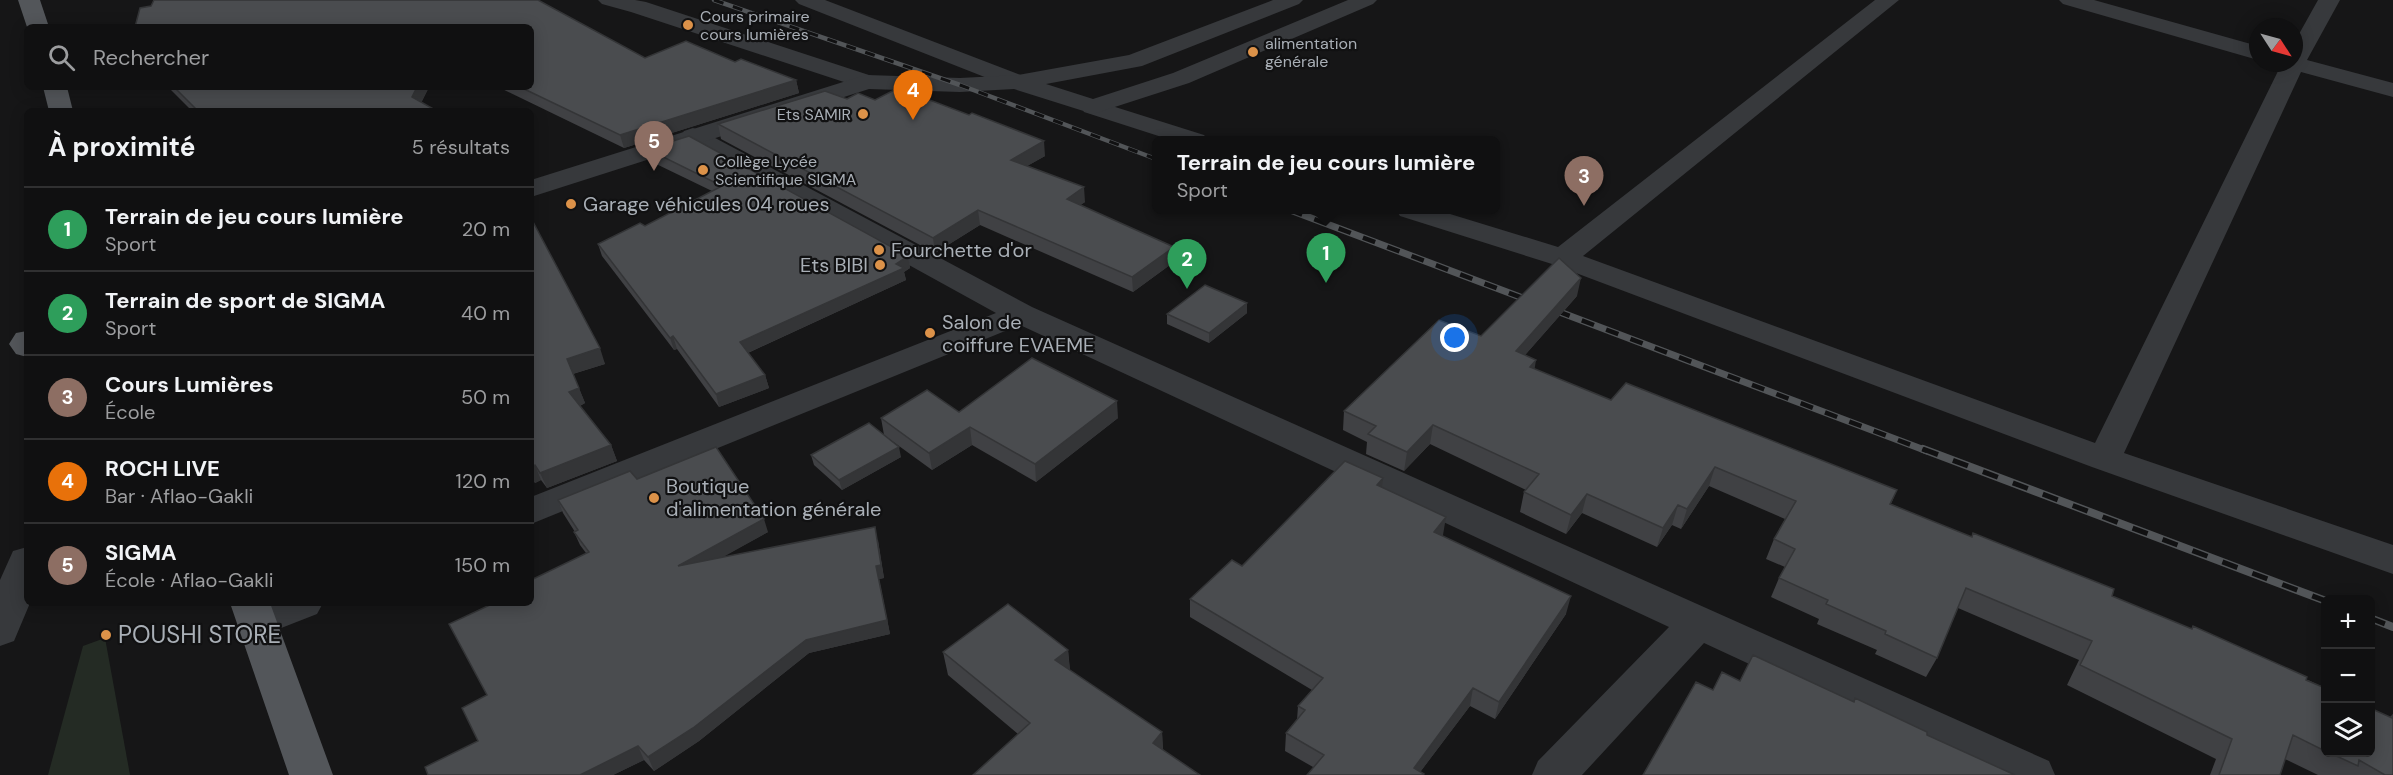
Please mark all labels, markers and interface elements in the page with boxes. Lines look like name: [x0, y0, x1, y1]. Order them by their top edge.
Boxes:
place label: Cours primaire cours lumières: [700, 6, 810, 45]
marker: Cours primaire cours lumières: [681, 18, 695, 32]
north arrow: [2249, 18, 2303, 72]
search box: [24, 24, 534, 90]
place label: alimentation générale: [1265, 33, 1357, 72]
icon: search: [45, 41, 78, 74]
text: Rechercher: [93, 43, 209, 72]
marker: alimentation générale: [1246, 45, 1260, 59]
pin: 4: [894, 70, 932, 120]
place label: Ets SAMIR: [777, 104, 851, 125]
marker: Ets SAMIR: [856, 107, 870, 121]
pin: 5: [634, 122, 674, 171]
text: À proximité: [48, 130, 195, 164]
text: 5 résultats: [412, 134, 510, 160]
popup: [1152, 136, 1500, 214]
text: Terrain de jeu cours lumière: [1177, 148, 1475, 177]
place label: Collège Lycée Scientifique SIGMA: [715, 151, 857, 190]
pin: 3: [1564, 156, 1604, 206]
marker: Collège Lycée Scientifique SIGMA: [696, 163, 710, 177]
text: Sport: [1177, 177, 1228, 203]
place label: Garage véhicules 04 roues: [583, 191, 829, 217]
marker: Garage véhicules 04 roues: [564, 197, 578, 211]
text: Terrain de jeu cours lumière: [105, 202, 404, 231]
text: 1: [64, 216, 71, 242]
text: 20 m: [462, 216, 510, 242]
text: Sport: [105, 231, 156, 257]
pin: 1: [1306, 234, 1346, 283]
place label: Fourchette d'or: [891, 237, 1032, 263]
pin: 2: [1168, 240, 1206, 289]
marker: Fourchette d'or: [872, 243, 886, 257]
place label: Ets BIBI: [800, 252, 868, 278]
marker: Ets BIBI: [873, 258, 887, 272]
text: Terrain de sport de SIGMA: [105, 286, 385, 315]
text: 2: [62, 300, 73, 326]
text: 40 m: [461, 300, 510, 326]
place label: Salon de coiffure EVAEME: [942, 309, 1094, 358]
text: Sport: [105, 315, 156, 341]
your location: [1440, 323, 1469, 352]
marker: Salon de coiffure EVAEME: [923, 326, 937, 340]
text: Cours Lumières: [105, 370, 274, 399]
text: 3: [61, 384, 74, 410]
text: 50 m: [461, 384, 510, 410]
text: École: [105, 399, 155, 425]
text: ROCH LIVE: [105, 454, 220, 483]
text: 4: [61, 468, 74, 494]
text: 120 m: [456, 468, 510, 494]
place label: Boutique d'alimentation générale: [666, 473, 881, 522]
text: Bar · Aflao-Gakli: [105, 483, 253, 509]
marker: Boutique d'alimentation générale: [647, 491, 661, 505]
text: SIGMA: [105, 538, 176, 567]
text: 5: [61, 552, 74, 578]
text: 150 m: [455, 552, 510, 578]
text: École · Aflao-Gakli: [105, 567, 274, 593]
map controls: [2321, 595, 2375, 757]
button: +: [2321, 595, 2375, 649]
place label: POUSHI STORE: [118, 619, 281, 650]
marker: POUSHI STORE: [99, 628, 113, 642]
button: −: [2321, 649, 2375, 703]
button: layers: [2321, 703, 2375, 757]

